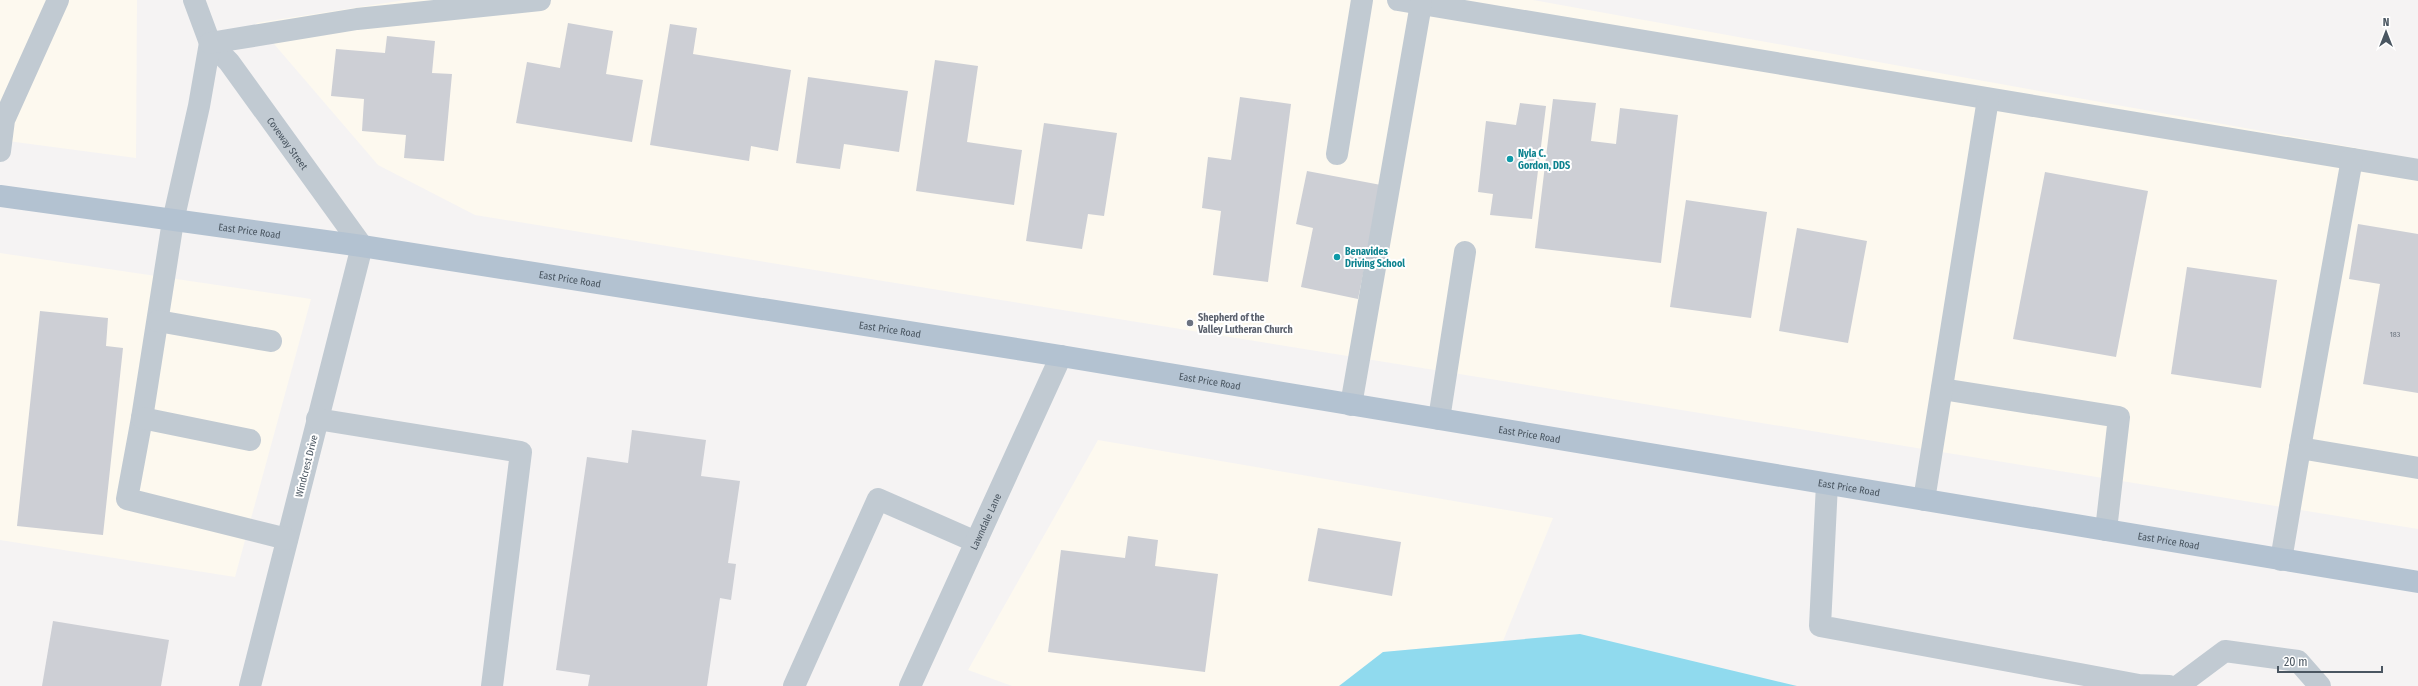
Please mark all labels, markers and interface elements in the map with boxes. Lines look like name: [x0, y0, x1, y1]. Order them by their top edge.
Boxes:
north arrow: [2366, 12, 2406, 52]
text: N: [2383, 16, 2389, 29]
street label: Coveway Street: [264, 115, 310, 173]
place label: Nyla C. Gordon, DDS: [1518, 148, 1570, 172]
marker: Nyla C. Gordon, DDS: [1505, 154, 1515, 164]
street label: East Price Road: [218, 221, 281, 242]
place label: Benavides Driving School: [1345, 246, 1405, 270]
marker: Benavides Driving School: [1332, 252, 1342, 262]
street label: East Price Road: [538, 269, 602, 291]
place label: Shepherd of the Valley Lutheran Church: [1197, 312, 1293, 336]
marker: Shepherd of the Valley Lutheran Church: [1185, 318, 1195, 328]
street label: East Price Road: [858, 319, 922, 341]
house number: 183: [2390, 330, 2401, 339]
street label: East Price Road: [1178, 371, 1242, 393]
street label: East Price Road: [1497, 424, 1561, 446]
street label: Windcrest Drive: [293, 434, 321, 499]
street label: East Price Road: [1817, 477, 1881, 499]
street label: Lawndale Lane: [968, 492, 1004, 552]
street label: East Price Road: [2137, 530, 2200, 553]
scale bar: [2278, 648, 2382, 674]
text: 20 m: [2284, 655, 2308, 669]

